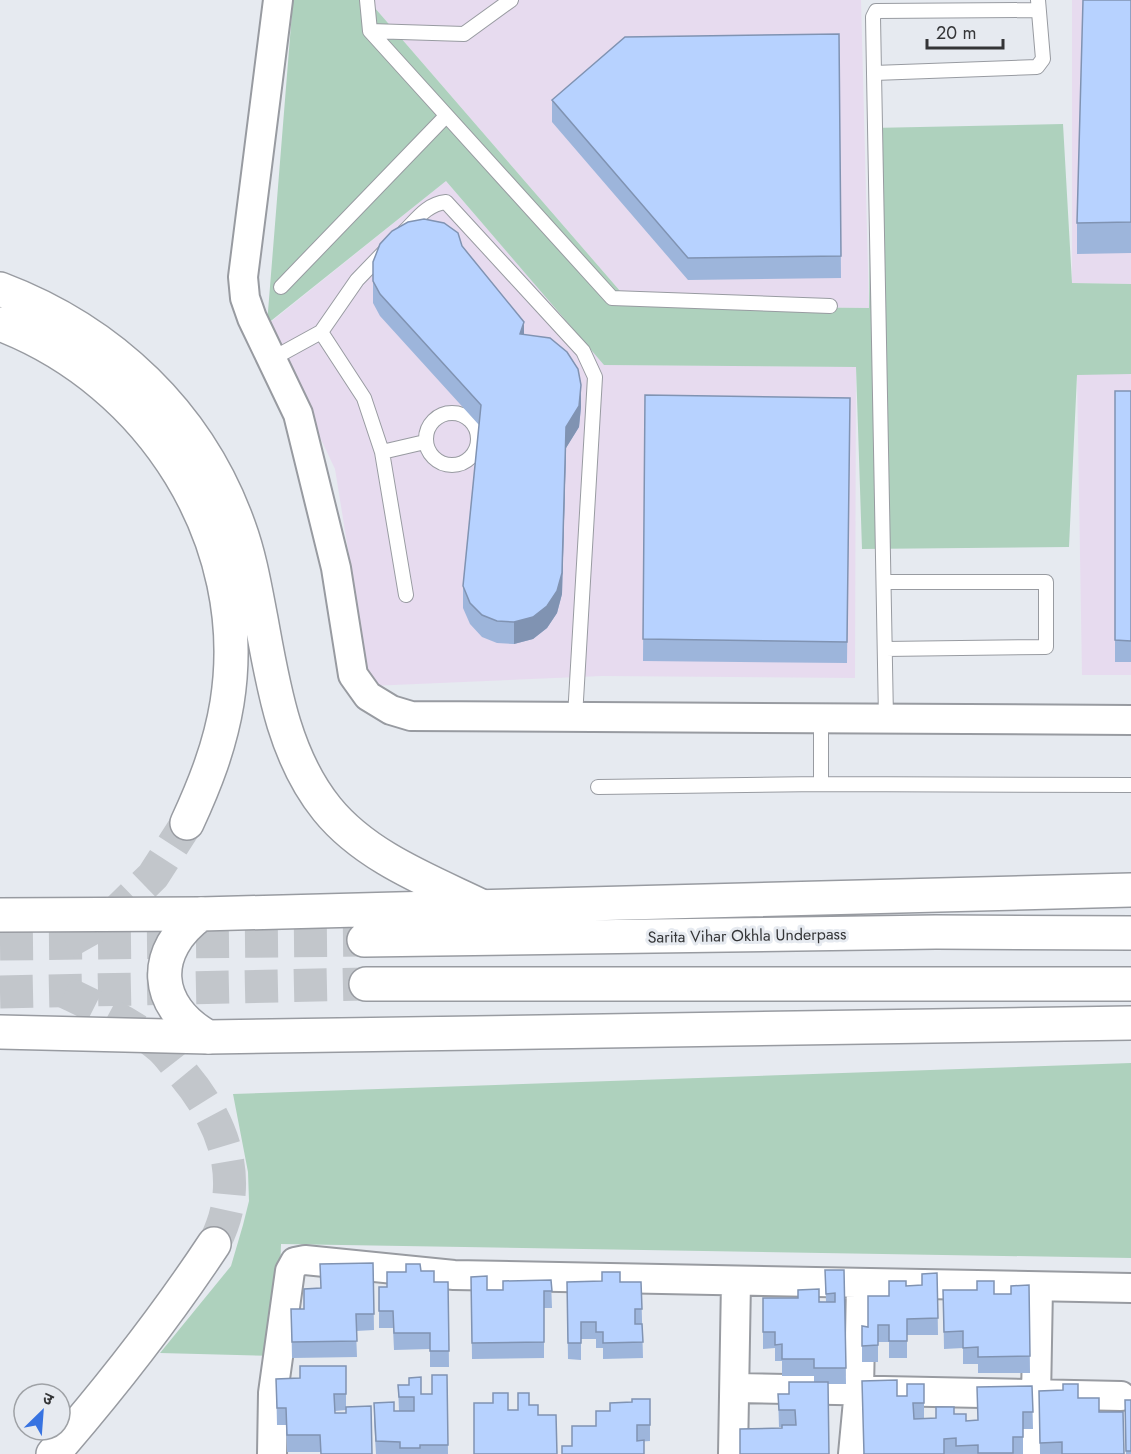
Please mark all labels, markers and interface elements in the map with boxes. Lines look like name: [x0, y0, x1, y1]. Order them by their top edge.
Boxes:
scale bar: [927, 12, 1004, 50]
text: 20 m: [936, 20, 976, 46]
street label: Sarita Vihar Okhla Underpass: [647, 922, 847, 949]
north arrow: [12, 1382, 72, 1442]
text: उ: [39, 1386, 58, 1412]

